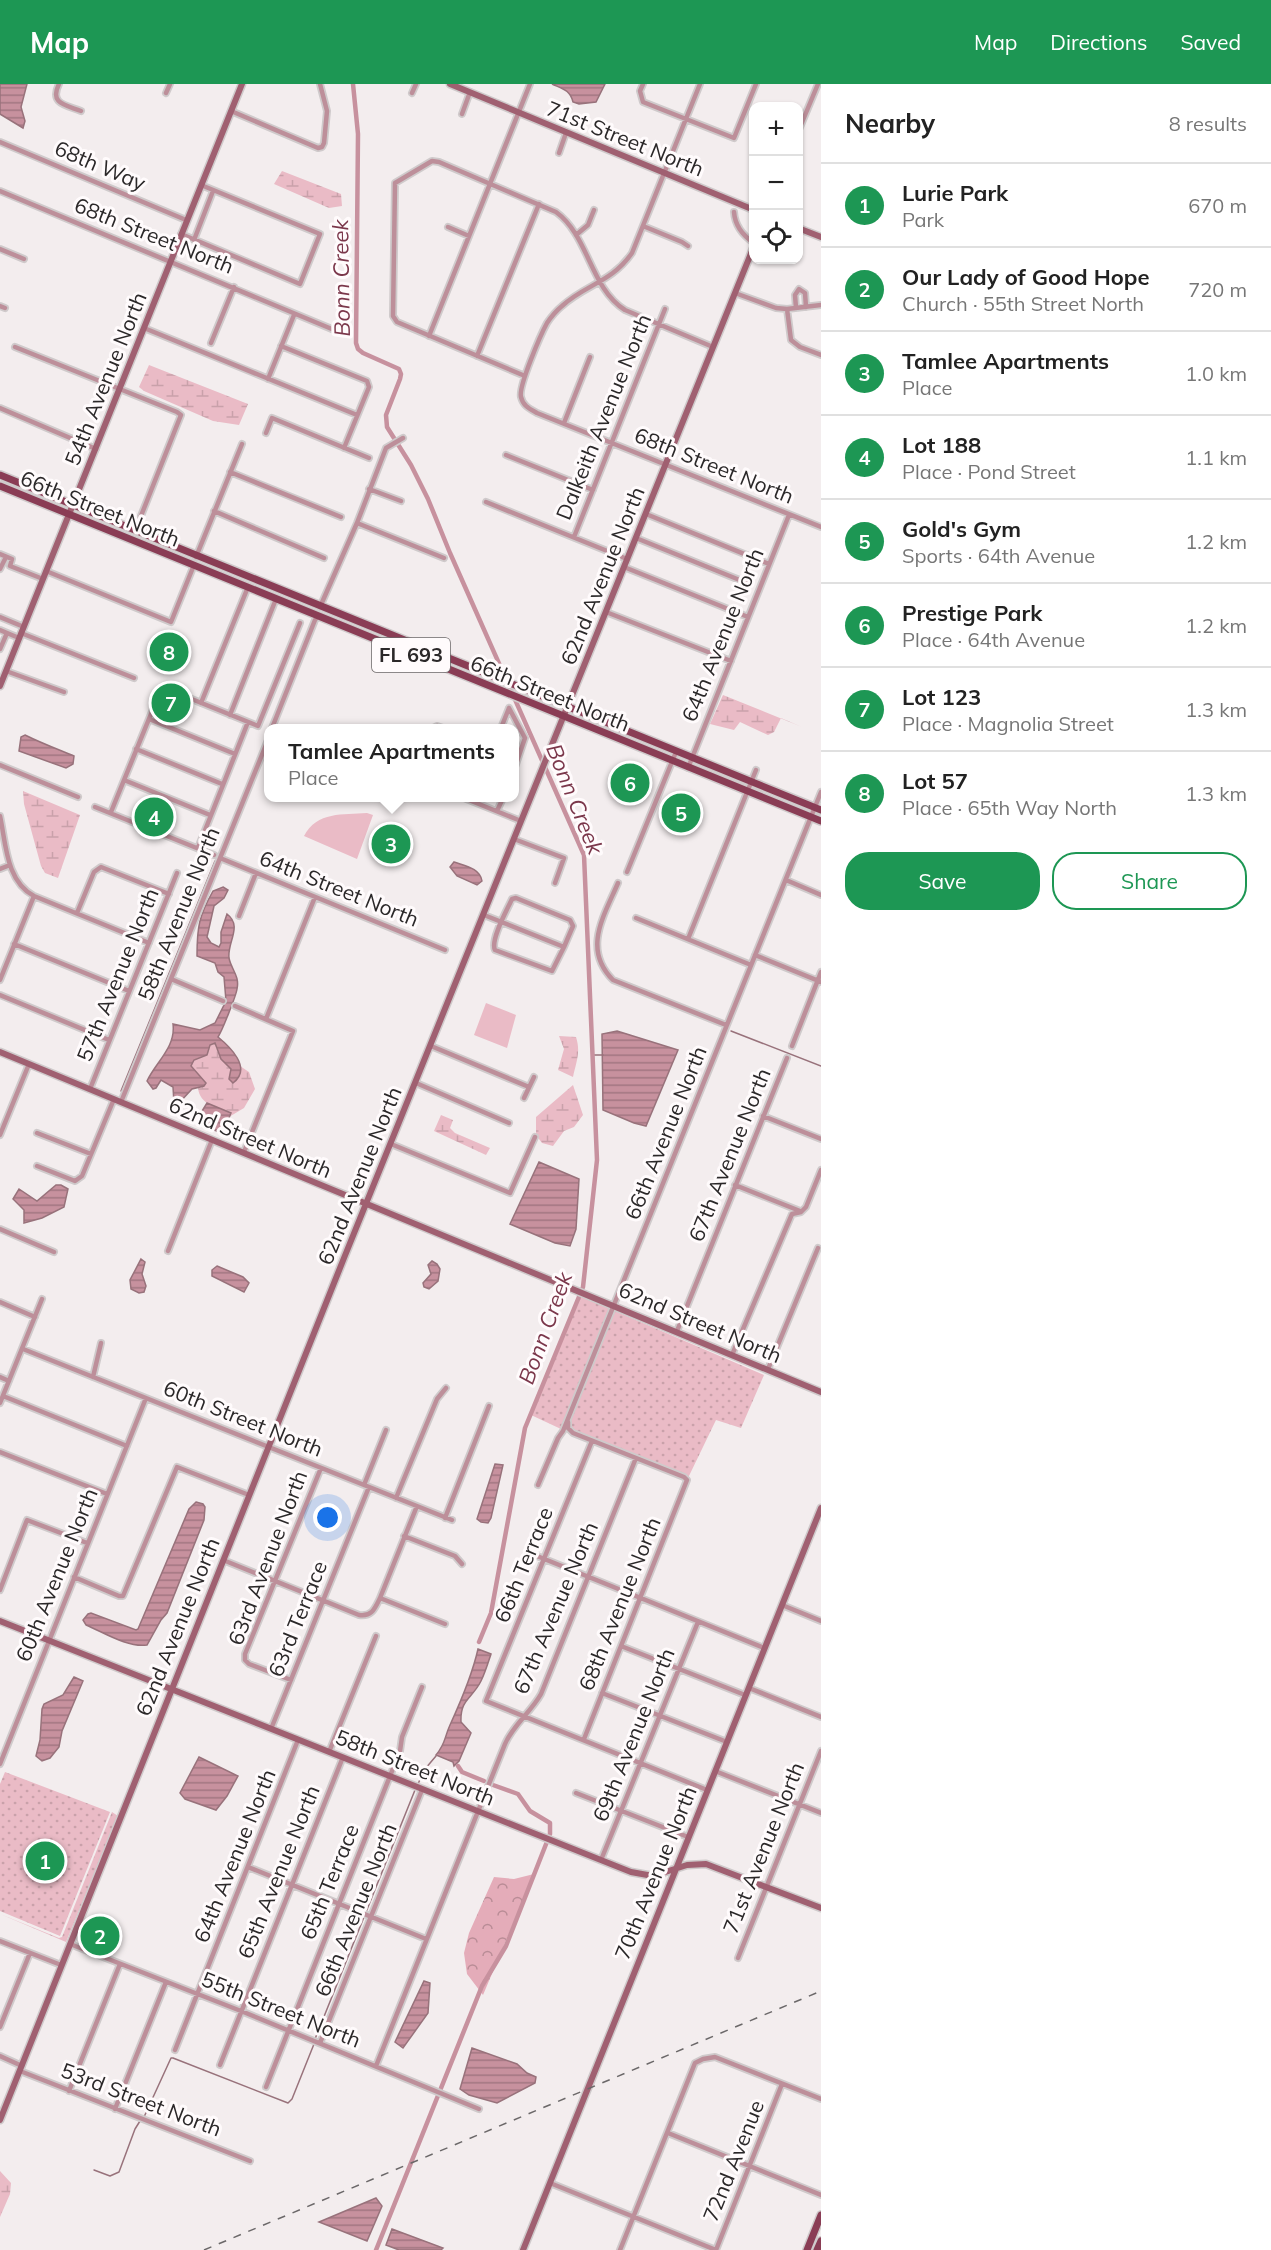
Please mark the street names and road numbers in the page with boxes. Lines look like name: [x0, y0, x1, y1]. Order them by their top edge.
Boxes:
street label: 71st Street North: [543, 95, 708, 181]
street label: 68th Way: [51, 134, 150, 196]
street label: 68th Street North: [71, 191, 238, 279]
street label: 54th Avenue North: [58, 288, 152, 469]
street label: Dalkeith Avenue North: [550, 310, 656, 523]
street label: 68th Street North: [631, 421, 798, 509]
street label: 66th Street North: [17, 464, 184, 552]
street label: 62nd Avenue North: [554, 483, 650, 668]
street label: 64th Avenue North: [675, 544, 769, 725]
road number: FL 693: [372, 638, 450, 672]
street label: 66th Street North: [467, 649, 634, 737]
street label: 58th Avenue North: [131, 823, 225, 1004]
street label: 64th Street North: [256, 844, 423, 932]
street label: 57th Avenue North: [70, 884, 164, 1065]
street label: 66th Avenue North: [618, 1042, 712, 1223]
street label: 67th Avenue North: [682, 1064, 776, 1245]
street label: 62nd Avenue North: [311, 1083, 407, 1268]
street label: 62nd Street North: [165, 1091, 336, 1183]
street label: 62nd Street North: [615, 1276, 786, 1368]
street label: 60th Street North: [160, 1374, 327, 1462]
street label: 63rd Avenue North: [222, 1467, 312, 1649]
street label: 60th Avenue North: [9, 1484, 103, 1665]
street label: 66th Terrace: [488, 1503, 558, 1626]
street label: 68th Avenue North: [572, 1513, 666, 1694]
street label: 67th Avenue North: [507, 1518, 603, 1698]
street label: 62nd Avenue North: [129, 1534, 225, 1719]
street label: 63rd Terrace: [262, 1557, 332, 1680]
street label: 69th Avenue North: [586, 1644, 680, 1825]
street label: 58th Street North: [332, 1723, 499, 1811]
street label: 71st Avenue North: [717, 1758, 809, 1937]
street label: 64th Avenue North: [187, 1765, 281, 1946]
street label: 65th Avenue North: [231, 1781, 325, 1962]
street label: 70th Avenue North: [608, 1782, 702, 1963]
street label: 66th Avenue North: [308, 1819, 402, 2000]
street label: 65th Terrace: [294, 1820, 364, 1943]
street label: 55th Street North: [198, 1965, 365, 2053]
street label: 53rd Street North: [57, 2056, 225, 2142]
street label: 72nd Avenue: [697, 2096, 769, 2225]

